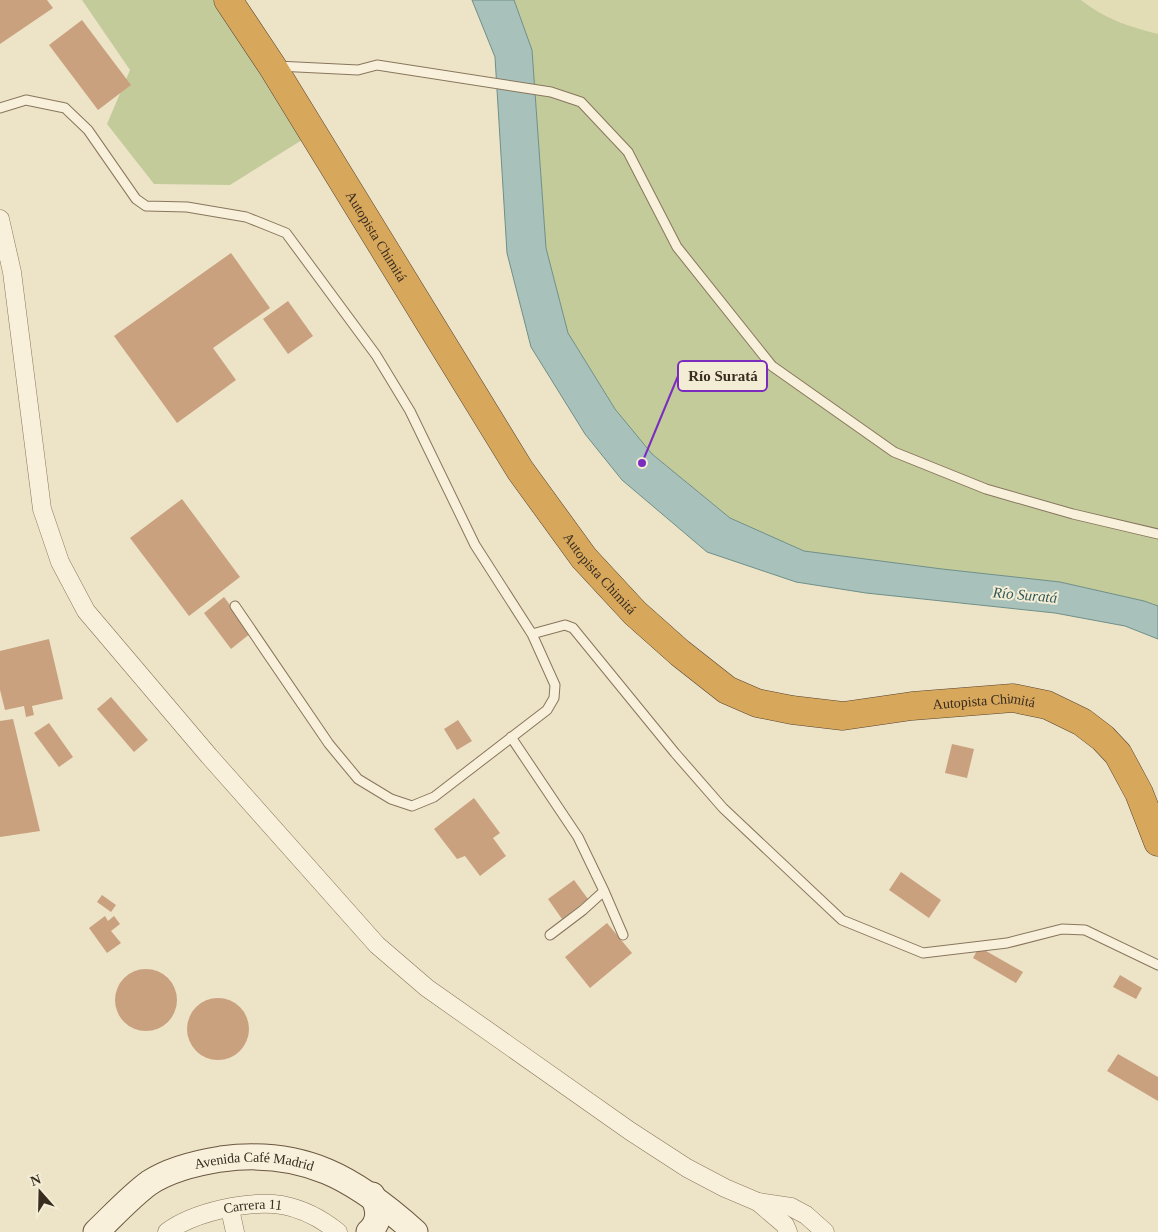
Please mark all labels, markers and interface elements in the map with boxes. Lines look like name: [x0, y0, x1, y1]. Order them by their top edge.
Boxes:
street label: Autopista Chimitá: [343, 189, 410, 285]
callout: Río Suratá: [678, 361, 767, 391]
text: Río Suratá: [688, 368, 758, 384]
street label: Autopista Chimitá: [560, 530, 640, 618]
water label: Río Suratá: [991, 584, 1058, 606]
street label: Autopista Chimitá: [932, 691, 1037, 712]
street label: Avenida Café Madrid: [193, 1150, 316, 1174]
north arrow: [15, 1167, 65, 1217]
text: N: [28, 1171, 43, 1189]
street label: Carrera 11: [222, 1197, 283, 1217]

